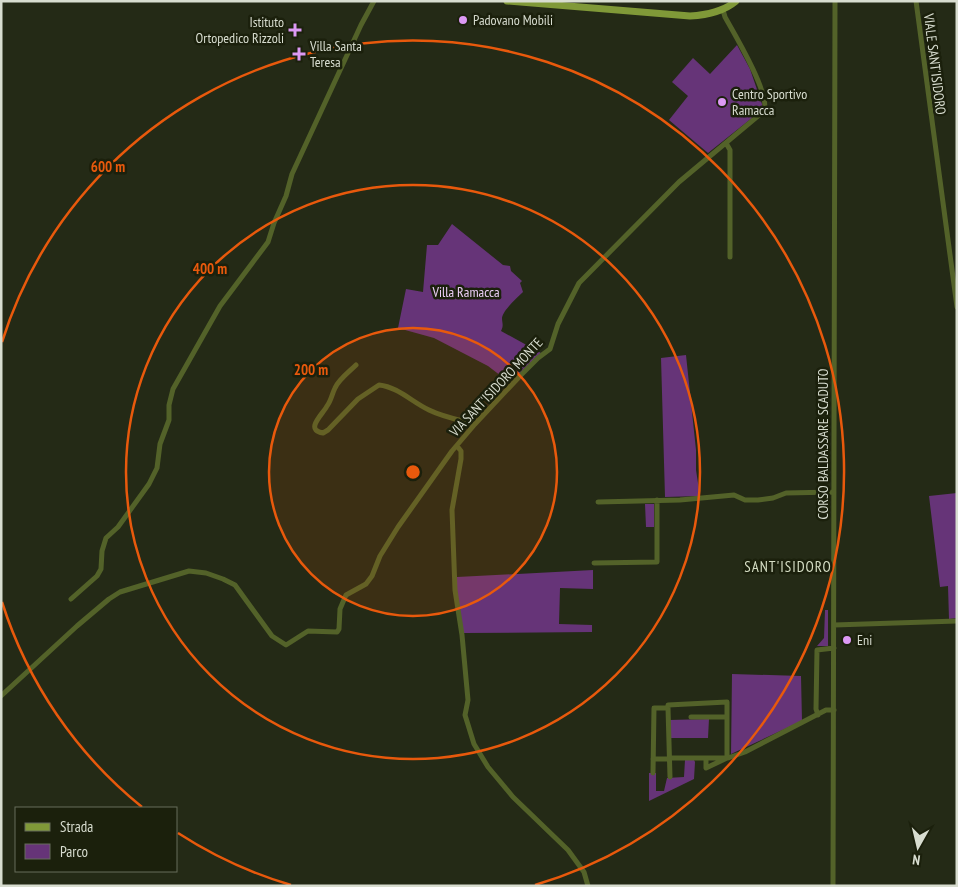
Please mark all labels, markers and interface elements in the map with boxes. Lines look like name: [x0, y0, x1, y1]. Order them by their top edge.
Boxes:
place label: Padovano Mobili: [473, 11, 553, 29]
street label: VIALE SANT'ISIDORO: [920, 11, 950, 116]
place label: Istituto Ortopedico Rizzoli: [196, 13, 284, 47]
marker: Padovano Mobili: [457, 14, 469, 26]
marker: Istituto Ortopedico Rizzoli: [288, 23, 302, 37]
place label: Villa Santa Teresa: [309, 37, 362, 71]
marker: Villa Santa Teresa: [292, 47, 306, 61]
place label: Centro Sportivo Ramacca: [732, 85, 807, 119]
marker: Centro Sportivo Ramacca: [716, 96, 728, 108]
text: 600 m: [91, 157, 125, 176]
text: 400 m: [193, 259, 227, 278]
park label: Villa Ramacca: [432, 283, 499, 301]
street label: VIA SANT'ISIDORO MONTE: [445, 334, 546, 441]
text: 200 m: [294, 360, 328, 379]
street label: CORSO BALDASSARE SCADUTO: [814, 368, 832, 519]
centre of rings: [404, 463, 422, 481]
district label: SANT'ISIDORO: [744, 557, 832, 576]
place label: Eni: [857, 631, 872, 649]
marker: Eni: [841, 634, 853, 646]
legend: [15, 807, 178, 872]
text: Strada: [60, 817, 93, 836]
north arrow: [893, 822, 943, 872]
text: Parco: [60, 842, 88, 861]
text: N: [911, 850, 921, 869]

